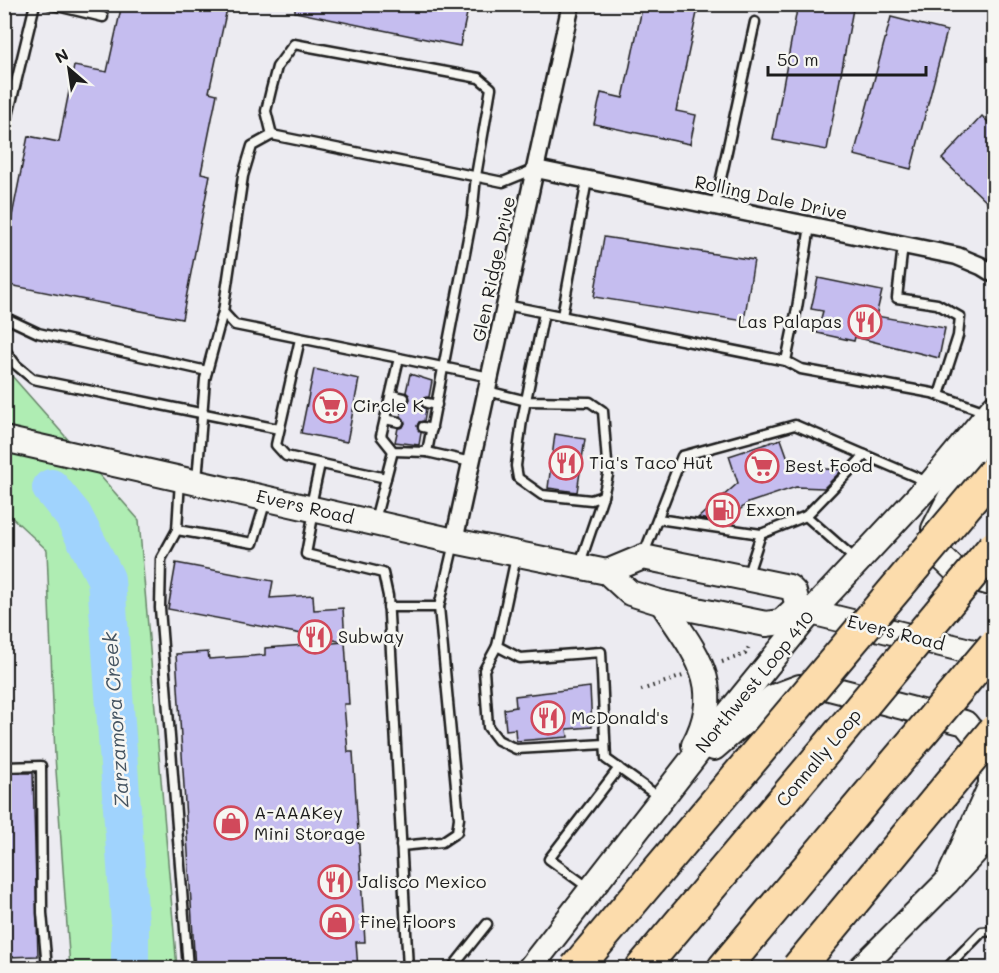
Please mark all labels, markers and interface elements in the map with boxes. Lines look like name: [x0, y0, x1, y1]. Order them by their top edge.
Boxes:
north arrow: [39, 39, 99, 99]
scale bar: [768, 39, 926, 77]
text: N: [51, 43, 72, 68]
text: 50 m: [777, 47, 819, 71]
street label: Rolling Dale Drive: [693, 169, 850, 225]
street label: Glen Ridge Drive: [466, 194, 520, 344]
restaurant icon: Las Palapas: [847, 304, 883, 340]
place label: Las Palapas: [738, 309, 842, 333]
supermarket icon: Circle K: [312, 388, 348, 424]
place label: Circle K: [353, 393, 423, 417]
restaurant icon: Tia's Taco Hut: [548, 445, 584, 481]
supermarket icon: Best Food: [744, 448, 780, 484]
place label: Tia's Taco Hut: [589, 450, 713, 474]
place label: Best Food: [785, 453, 873, 477]
street label: Evers Road: [254, 483, 356, 529]
fuel station icon: Exxon: [705, 492, 741, 528]
place label: Exxon: [746, 497, 795, 521]
street label: Northwest Loop 410: [690, 605, 819, 757]
street label: Evers Road: [845, 608, 947, 656]
restaurant icon: Subway: [297, 619, 333, 655]
place label: Subway: [338, 624, 404, 648]
water label: Zarzamora Creek: [96, 631, 134, 809]
restaurant icon: McDonald's: [530, 700, 566, 736]
street label: Connally Loop: [770, 703, 866, 811]
place label: McDonald's: [571, 705, 669, 729]
place label: A-AAAKey Mini Storage: [254, 800, 366, 845]
shop icon: A-AAAKey Mini Storage: [213, 805, 249, 841]
restaurant icon: Jalisco Mexico: [317, 864, 353, 900]
place label: Jalisco Mexico: [358, 869, 487, 893]
shop icon: Fine Floors: [319, 904, 355, 940]
place label: Fine Floors: [360, 909, 456, 933]

